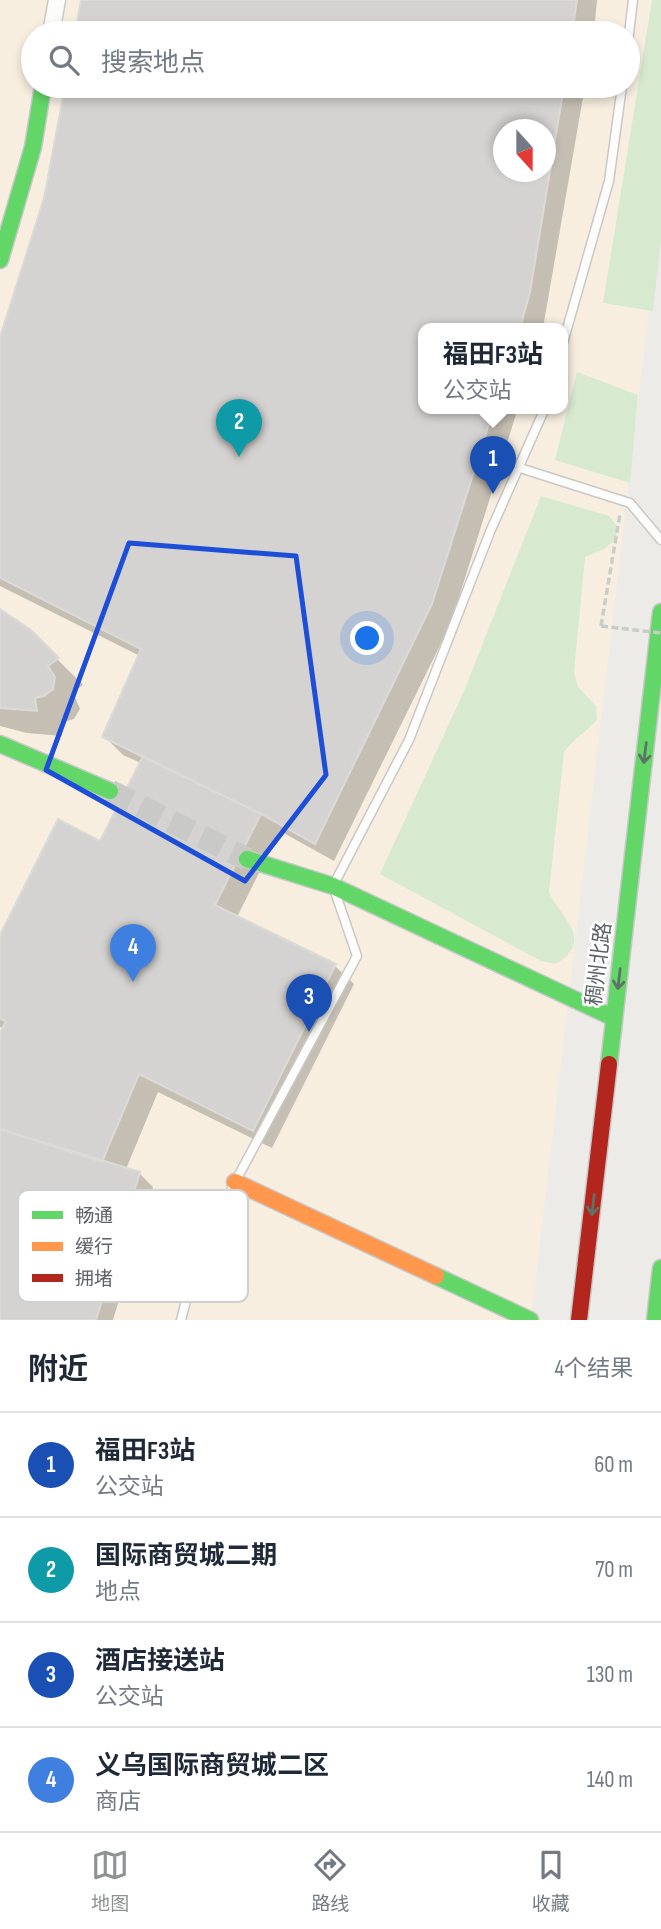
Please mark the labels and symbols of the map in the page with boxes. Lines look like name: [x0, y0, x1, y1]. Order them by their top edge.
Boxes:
north arrow: [493, 119, 556, 182]
pin: 2: [216, 399, 262, 457]
pin: 1: [470, 436, 516, 494]
your location: [350, 621, 384, 655]
one-way arrow: [638, 741, 651, 764]
street label: 稠州北路: [581, 921, 617, 1007]
pin: 4: [110, 924, 156, 982]
one-way arrow: [612, 967, 625, 990]
pin: 3: [286, 974, 332, 1032]
legend: [18, 1190, 248, 1302]
one-way arrow: [586, 1193, 599, 1216]
text: 畅通: [75, 1205, 113, 1228]
text: 缓行: [75, 1236, 113, 1259]
text: 拥堵: [75, 1268, 113, 1291]

